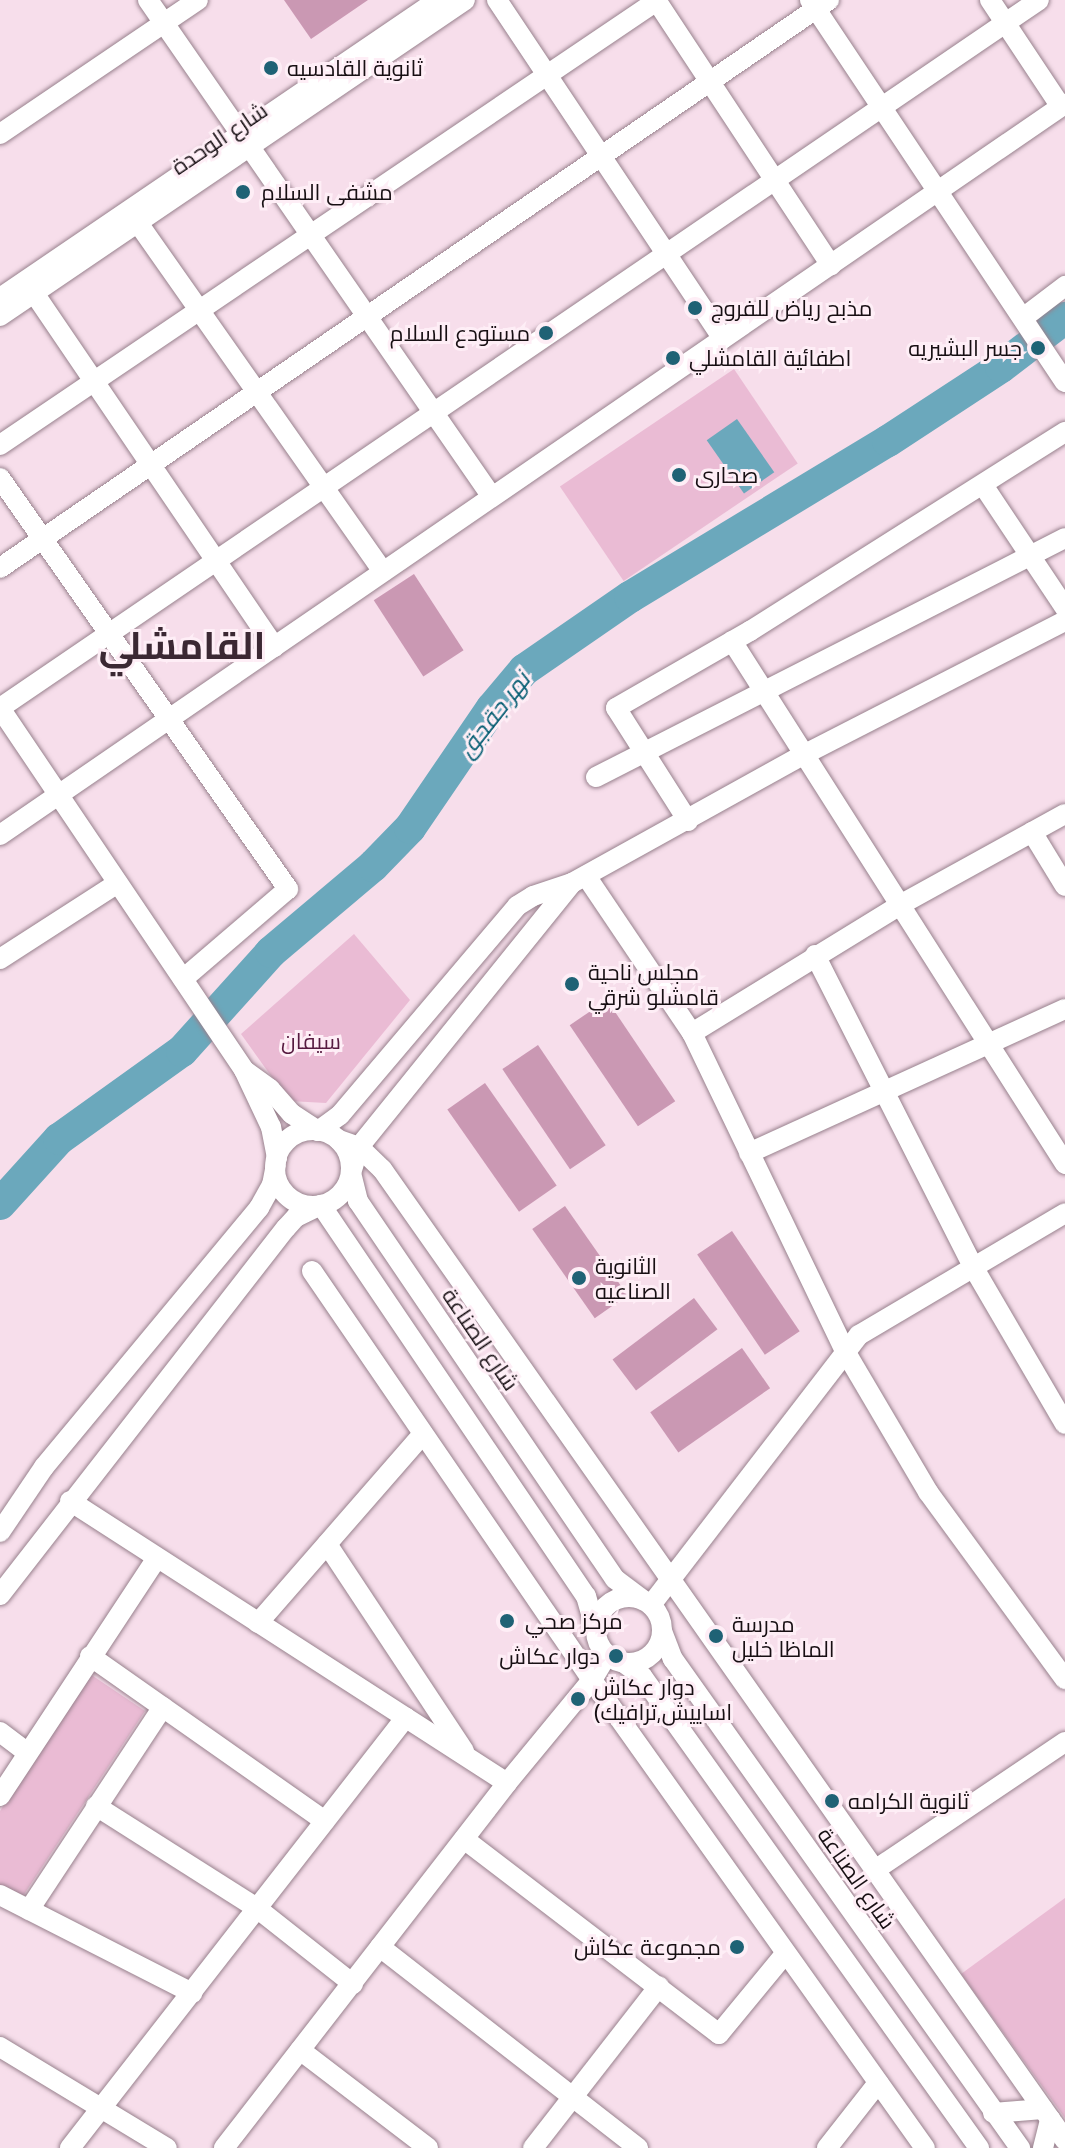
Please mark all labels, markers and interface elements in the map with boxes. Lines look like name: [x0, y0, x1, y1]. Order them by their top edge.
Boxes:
place label: ثانوية القادسيه: [287, 55, 423, 81]
marker: ثانوية القادسيه: [262, 59, 280, 77]
street label: شارع الوحدة: [166, 96, 272, 180]
place label: مشفى السلام: [261, 179, 393, 205]
marker: مشفى السلام: [232, 181, 254, 203]
place label: مذبح رياض للفروج: [711, 295, 872, 321]
marker: مذبح رياض للفروج: [686, 299, 704, 317]
place label: مستودع السلام: [390, 320, 530, 346]
marker: مستودع السلام: [537, 324, 555, 342]
place label: جسر البشيريه: [908, 335, 1022, 361]
marker: جسر البشيريه: [1029, 339, 1047, 357]
place label: اطفائية القامشلي: [689, 345, 851, 371]
marker: اطفائية القامشلي: [664, 349, 682, 367]
place label: صحارى: [695, 462, 758, 488]
marker: صحارى: [670, 466, 688, 484]
district label: القامشلي: [99, 622, 265, 668]
water label: نهر جقجق: [451, 666, 535, 762]
place label: مجلس ناحية قامشلو شرقي: [588, 958, 719, 1010]
marker: مجلس ناحية قامشلو شرقي: [563, 975, 581, 993]
park label: سيفان: [281, 1028, 341, 1054]
place label: الثانوية الصناعيه: [595, 1252, 671, 1304]
marker: الثانوية الصناعيه: [570, 1269, 588, 1287]
street label: شارع الصناعة: [437, 1283, 525, 1395]
place label: مركز صحي: [525, 1608, 623, 1634]
marker: مركز صحي: [496, 1610, 518, 1632]
place label: مدرسة الماظا خليل: [732, 1610, 835, 1662]
marker: مدرسة الماظا خليل: [707, 1627, 725, 1645]
place label: دوار عكاش: [499, 1643, 600, 1669]
marker: دوار عكاش: [607, 1647, 625, 1665]
place label: دوار عكاش (اساييش٫ترافيك: [594, 1673, 732, 1724]
marker: دوار عكاش (اساييش٫ترافيك: [569, 1690, 587, 1708]
place label: ثانوية الكرامه: [848, 1788, 969, 1814]
marker: ثانوية الكرامه: [823, 1792, 841, 1810]
street label: شارع الصناعة: [812, 1822, 902, 1934]
place label: مجموعة عكاش: [574, 1934, 721, 1960]
marker: مجموعة عكاش: [728, 1938, 746, 1956]

